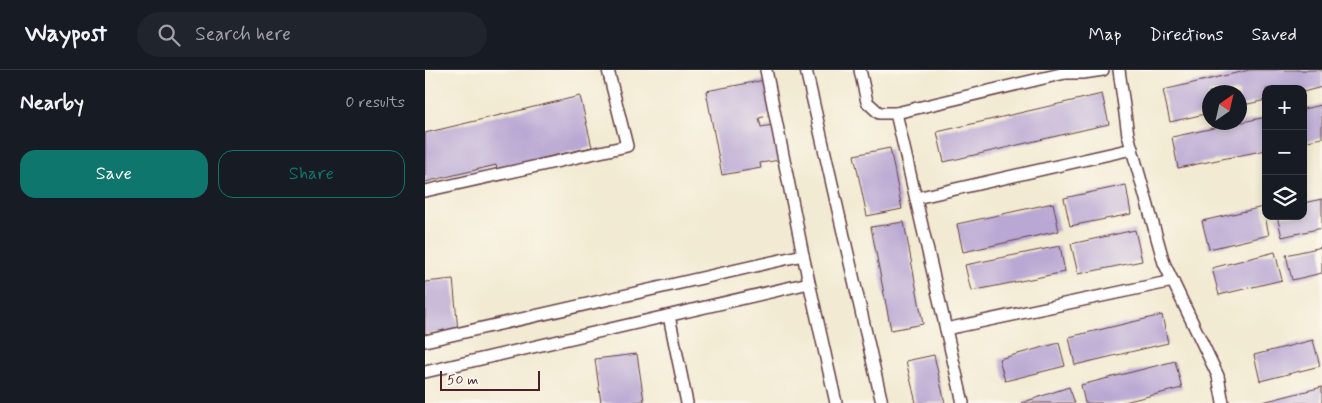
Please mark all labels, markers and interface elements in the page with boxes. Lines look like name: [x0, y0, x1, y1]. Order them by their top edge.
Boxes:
search box: [137, 12, 487, 57]
text: Waypost: [25, 19, 107, 50]
icon: search: [155, 21, 183, 49]
text: Search here: [195, 22, 291, 47]
text: Map: [1089, 23, 1122, 47]
text: Directions: [1150, 23, 1224, 47]
text: Saved: [1252, 23, 1297, 47]
north arrow: [1202, 85, 1247, 130]
map controls: [1262, 85, 1307, 220]
button: +: [1262, 85, 1307, 130]
text: Nearby: [20, 89, 84, 117]
text: 0 results: [345, 92, 405, 113]
button: −: [1262, 130, 1307, 175]
button: Save: [20, 150, 208, 198]
button: Share: [218, 150, 405, 198]
button: layers: [1262, 175, 1307, 220]
scale bar: [440, 368, 540, 391]
text: 50 m: [447, 371, 478, 389]

